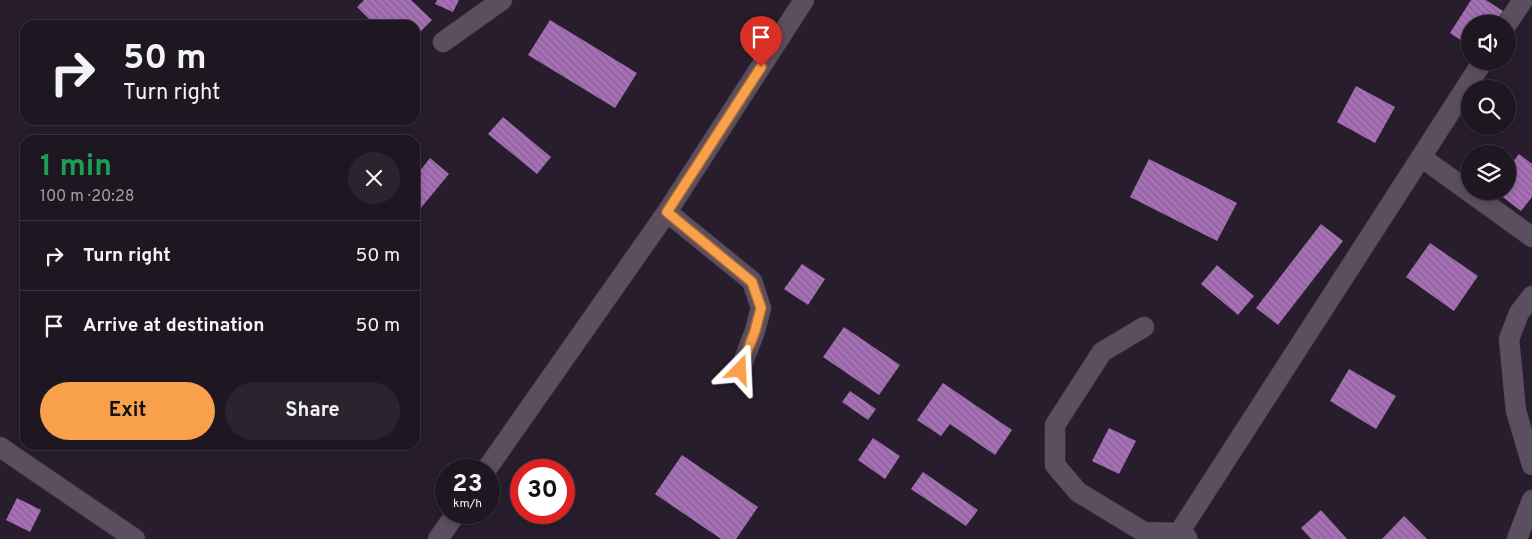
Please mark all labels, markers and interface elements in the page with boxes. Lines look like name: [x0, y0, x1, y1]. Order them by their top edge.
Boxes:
map controls: [1461, 15, 1516, 200]
button: sound: [1461, 15, 1516, 70]
pin: [740, 16, 782, 67]
icon: arrive: [747, 23, 775, 51]
text: 50 m: [123, 37, 207, 81]
icon: right: [40, 40, 105, 105]
text: Turn right: [123, 80, 220, 107]
button: search: [1461, 80, 1516, 135]
button: layers: [1461, 145, 1516, 200]
text: 1 min: [40, 149, 112, 186]
button: close: [348, 152, 400, 204]
text: 100 m · 20:28: [40, 187, 134, 207]
icon: right: [40, 242, 68, 270]
text: Turn right: [83, 244, 171, 268]
text: 50 m: [355, 244, 400, 268]
icon: arrive: [40, 312, 68, 340]
text: Arrive at destination: [83, 314, 264, 338]
text: 50 m: [355, 314, 400, 338]
position arrow: [713, 343, 765, 395]
button: Exit: [40, 382, 215, 440]
button: Share: [225, 382, 400, 440]
speed limit sign: 30: [510, 459, 575, 524]
text: 23: [452, 469, 483, 501]
text: km/h: [453, 496, 482, 512]

